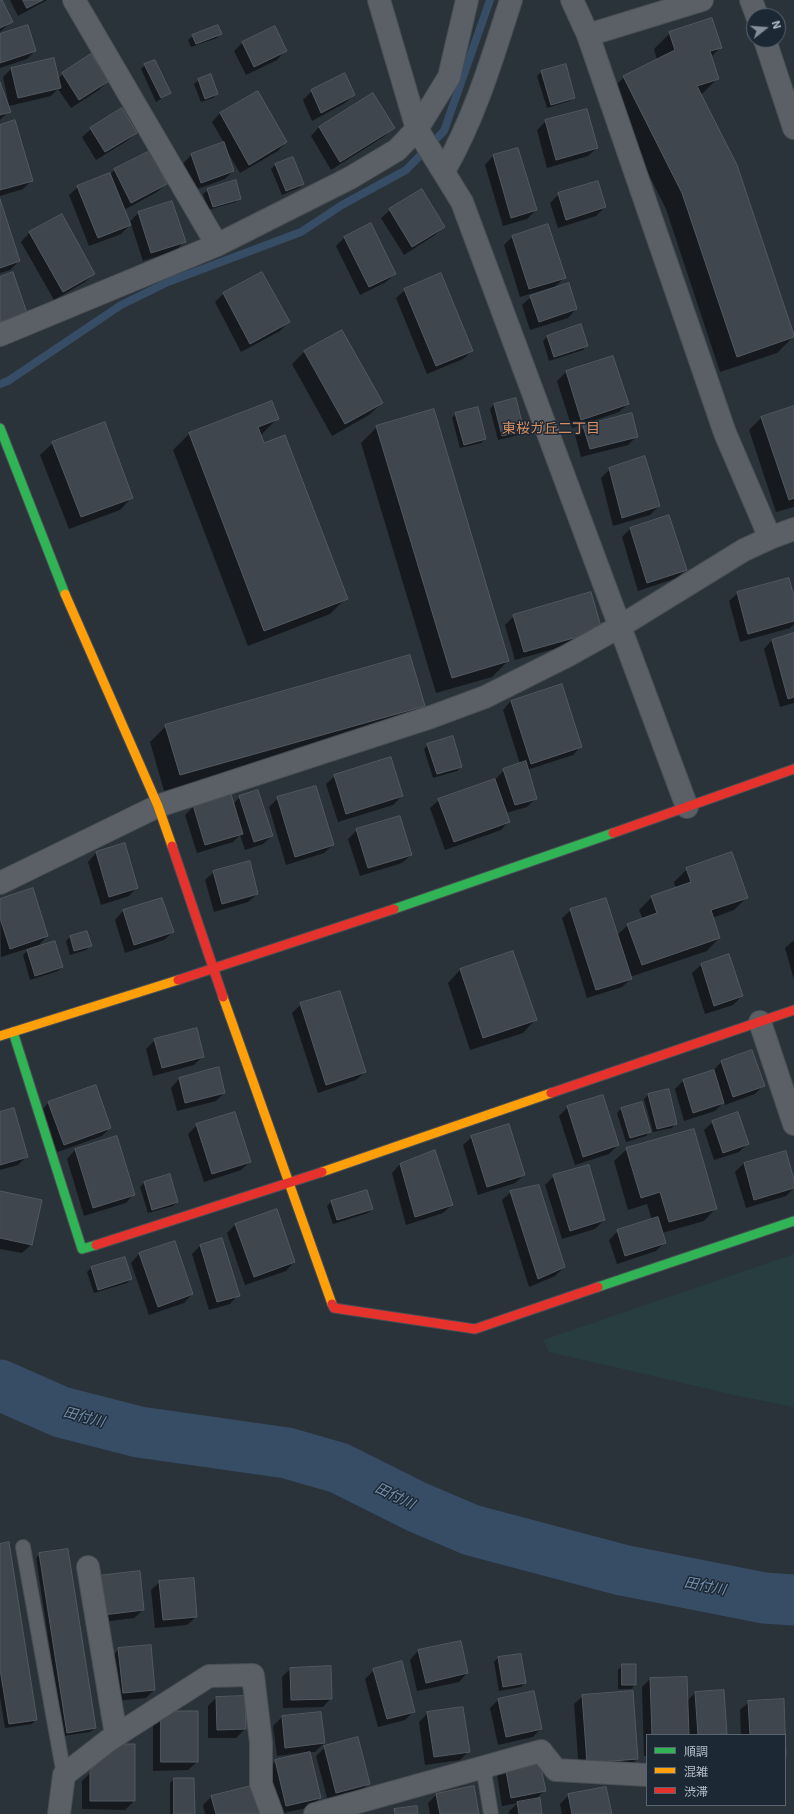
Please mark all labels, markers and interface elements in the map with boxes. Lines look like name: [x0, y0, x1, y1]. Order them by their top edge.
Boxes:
north arrow: [746, 8, 786, 48]
text: N: [770, 19, 784, 30]
district label: 東桜ガ丘二丁目: [502, 420, 600, 436]
water label: 田付川: [62, 1403, 106, 1431]
water label: 田付川: [372, 1479, 418, 1513]
water label: 田付川: [683, 1574, 727, 1598]
legend: [646, 1734, 786, 1806]
text: 順調: [684, 1744, 708, 1758]
text: 混雑: [684, 1764, 708, 1778]
text: 渋滞: [684, 1784, 708, 1798]

